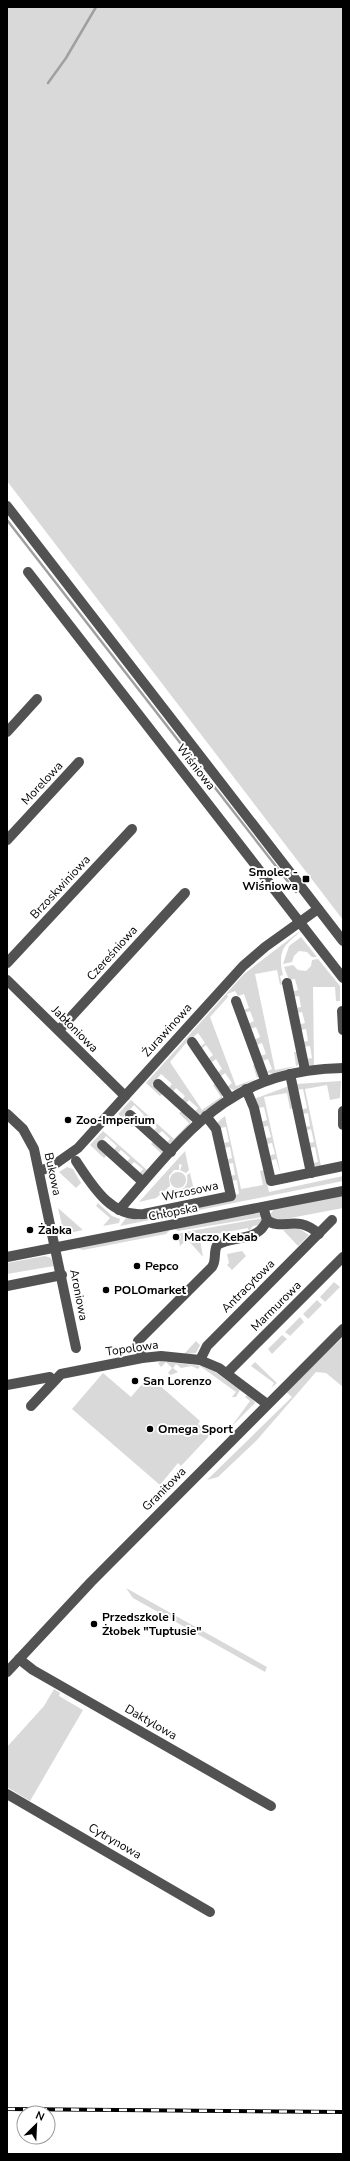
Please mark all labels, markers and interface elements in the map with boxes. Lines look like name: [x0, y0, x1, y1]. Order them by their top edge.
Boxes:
street label: Wiśniowa: [173, 741, 219, 793]
street label: Morelowa: [18, 758, 66, 808]
street label: Brzoskwiniowa: [26, 852, 94, 922]
place label: Smolec - Wiśniowa: [242, 864, 298, 894]
marker: Smolec - Wiśniowa: [301, 874, 311, 884]
street label: Czereśniowa: [83, 922, 141, 984]
street label: Żurawinowa: [139, 1000, 195, 1060]
street label: Jabłoniowa: [47, 1001, 102, 1056]
place label: Zoo-Imperium: [76, 1112, 155, 1128]
marker: Zoo-Imperium: [63, 1115, 73, 1125]
street label: Bukowa: [41, 1151, 65, 1197]
street label: Wrzosowa: [160, 1177, 220, 1205]
street label: Chłopska: [147, 1199, 199, 1225]
place label: Żabka: [38, 1222, 72, 1238]
marker: Żabka: [25, 1225, 35, 1235]
place label: Maczo Kebab: [184, 1229, 258, 1245]
marker: Maczo Kebab: [171, 1232, 181, 1242]
street label: Antracytowa: [218, 1256, 278, 1316]
place label: Pepco: [145, 1258, 179, 1274]
marker: Pepco: [132, 1261, 142, 1271]
street label: Aroniowa: [66, 1268, 92, 1322]
street label: Marmurowa: [247, 1277, 305, 1335]
place label: POLOmarket: [114, 1282, 186, 1298]
marker: POLOmarket: [101, 1285, 111, 1295]
street label: Topolowa: [105, 1336, 159, 1360]
place label: San Lorenzo: [143, 1373, 212, 1389]
marker: San Lorenzo: [130, 1376, 140, 1386]
place label: Omega Sport: [158, 1421, 233, 1437]
marker: Omega Sport: [145, 1424, 155, 1434]
street label: Granitowa: [139, 1464, 189, 1514]
place label: Przedszkole i Żłobek "Tuptusie": [102, 1609, 202, 1639]
marker: Przedszkole i Żłobek "Tuptusie": [89, 1619, 99, 1629]
street label: Daktylowa: [122, 1701, 180, 1743]
street label: Cytrynowa: [86, 1819, 144, 1863]
north arrow: [16, 2105, 56, 2145]
text: N: [33, 2108, 47, 2125]

